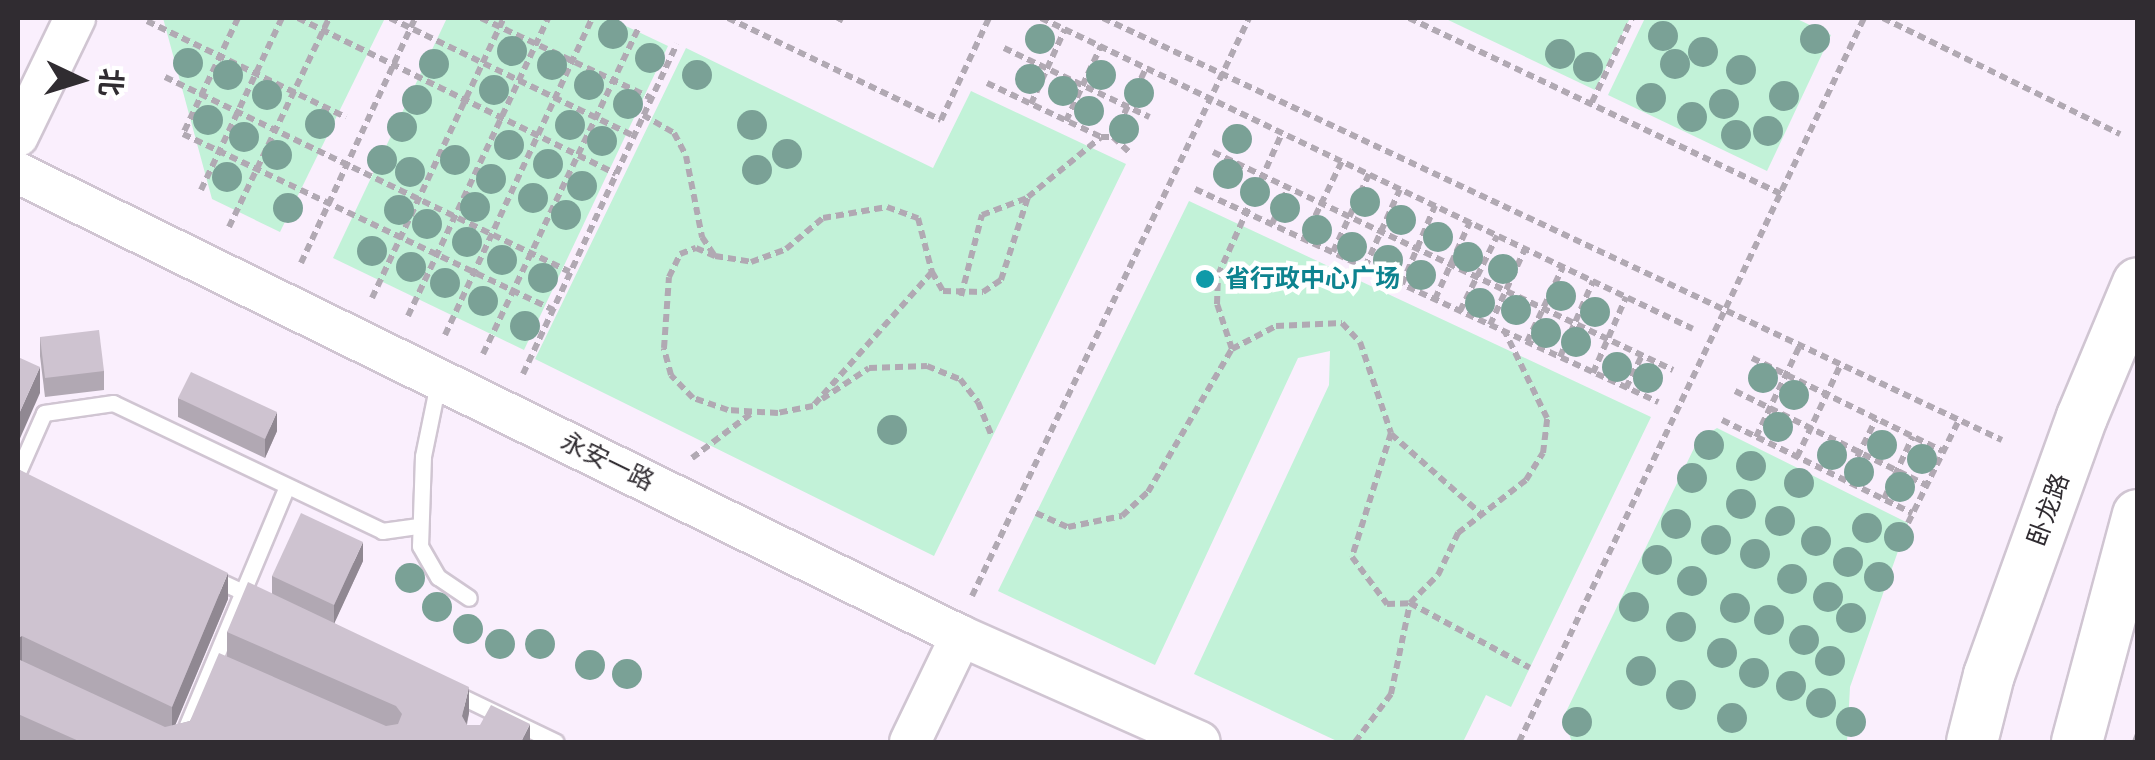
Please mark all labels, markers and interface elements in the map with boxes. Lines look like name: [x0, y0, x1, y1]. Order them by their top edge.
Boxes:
north arrow: [30, 30, 130, 130]
text: 北: [91, 67, 130, 97]
place label: 省行政中心广场: [1225, 264, 1400, 294]
marker: 省行政中心广场: [1194, 268, 1216, 290]
street label: 永安一路: [555, 427, 659, 497]
street label: 卧龙路: [2022, 470, 2076, 550]

